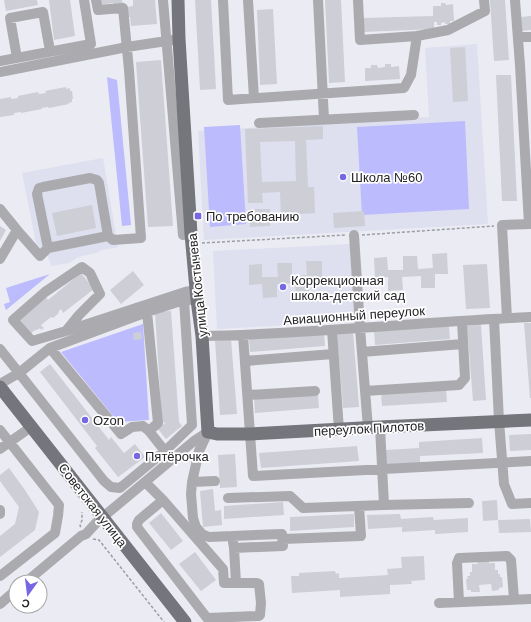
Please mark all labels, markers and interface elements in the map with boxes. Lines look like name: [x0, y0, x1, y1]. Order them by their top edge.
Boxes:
place label: Школа №60: [351, 170, 423, 185]
marker: Школа №60: [338, 172, 348, 182]
place label: По требованию: [206, 209, 300, 224]
marker: По требованию: [193, 211, 203, 221]
street label: улица Костычева: [185, 232, 210, 337]
place label: Коррекционная школа-детский сад: [291, 273, 406, 303]
marker: Коррекционная школа-детский сад: [278, 282, 288, 292]
street label: Авиационный переулок: [283, 303, 426, 328]
place label: Ozon: [93, 413, 124, 428]
marker: Ozon: [80, 415, 90, 425]
street label: переулок Пилотов: [314, 418, 425, 439]
place label: Пятёрочка: [145, 449, 209, 464]
marker: Пятёрочка: [132, 451, 142, 461]
street label: Советская улица: [55, 460, 130, 551]
north arrow: [8, 574, 48, 614]
text: С: [20, 597, 31, 610]

